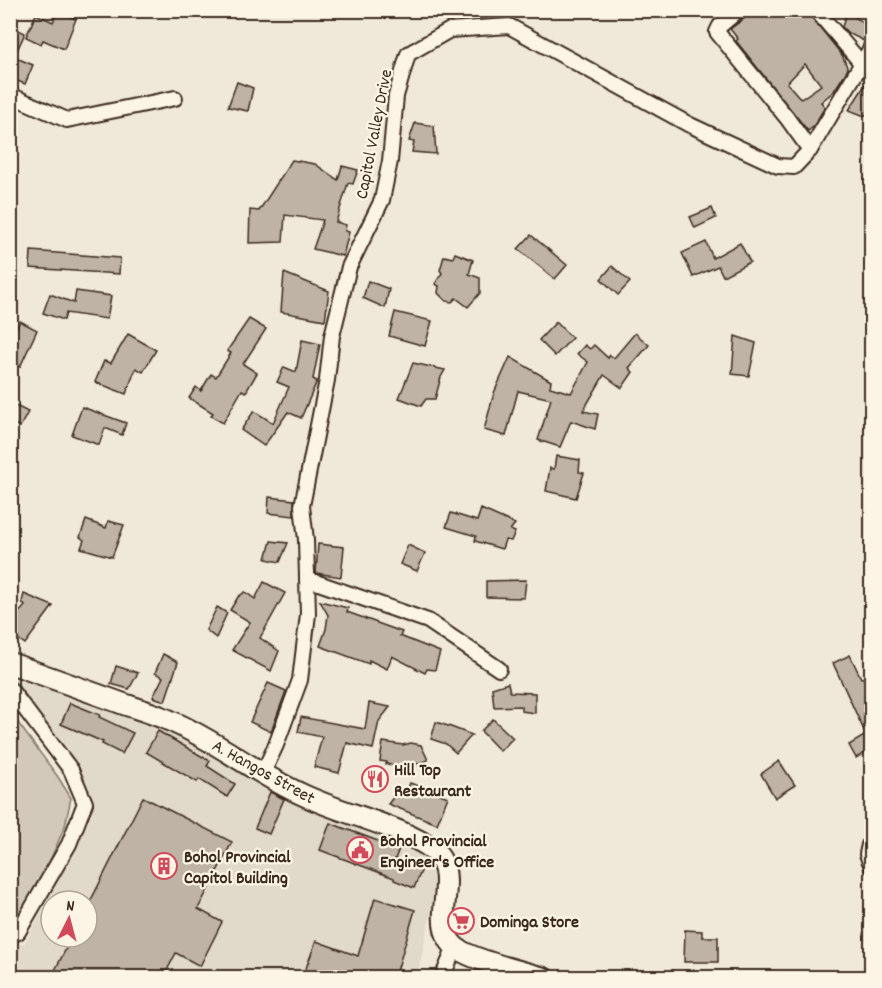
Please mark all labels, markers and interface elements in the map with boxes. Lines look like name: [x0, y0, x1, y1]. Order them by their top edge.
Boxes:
street label: Capitol Valley Drive: [351, 67, 400, 201]
street label: A. Hangos Street: [207, 735, 319, 812]
place label: Hill Top Restaurant: [394, 759, 472, 805]
restaurant icon: Hill Top Restaurant: [360, 764, 390, 794]
place label: Bohol Provincial Engineer's Office: [380, 830, 494, 876]
public building icon: Bohol Provincial Engineer's Office: [345, 835, 375, 865]
place label: Bohol Provincial Capitol Building: [184, 846, 291, 892]
building icon: Bohol Provincial Capitol Building: [149, 851, 179, 881]
north arrow: [39, 889, 99, 949]
text: N: [65, 895, 76, 918]
supermarket icon: Dominga Store: [446, 906, 476, 936]
place label: Dominga Store: [480, 911, 579, 936]

